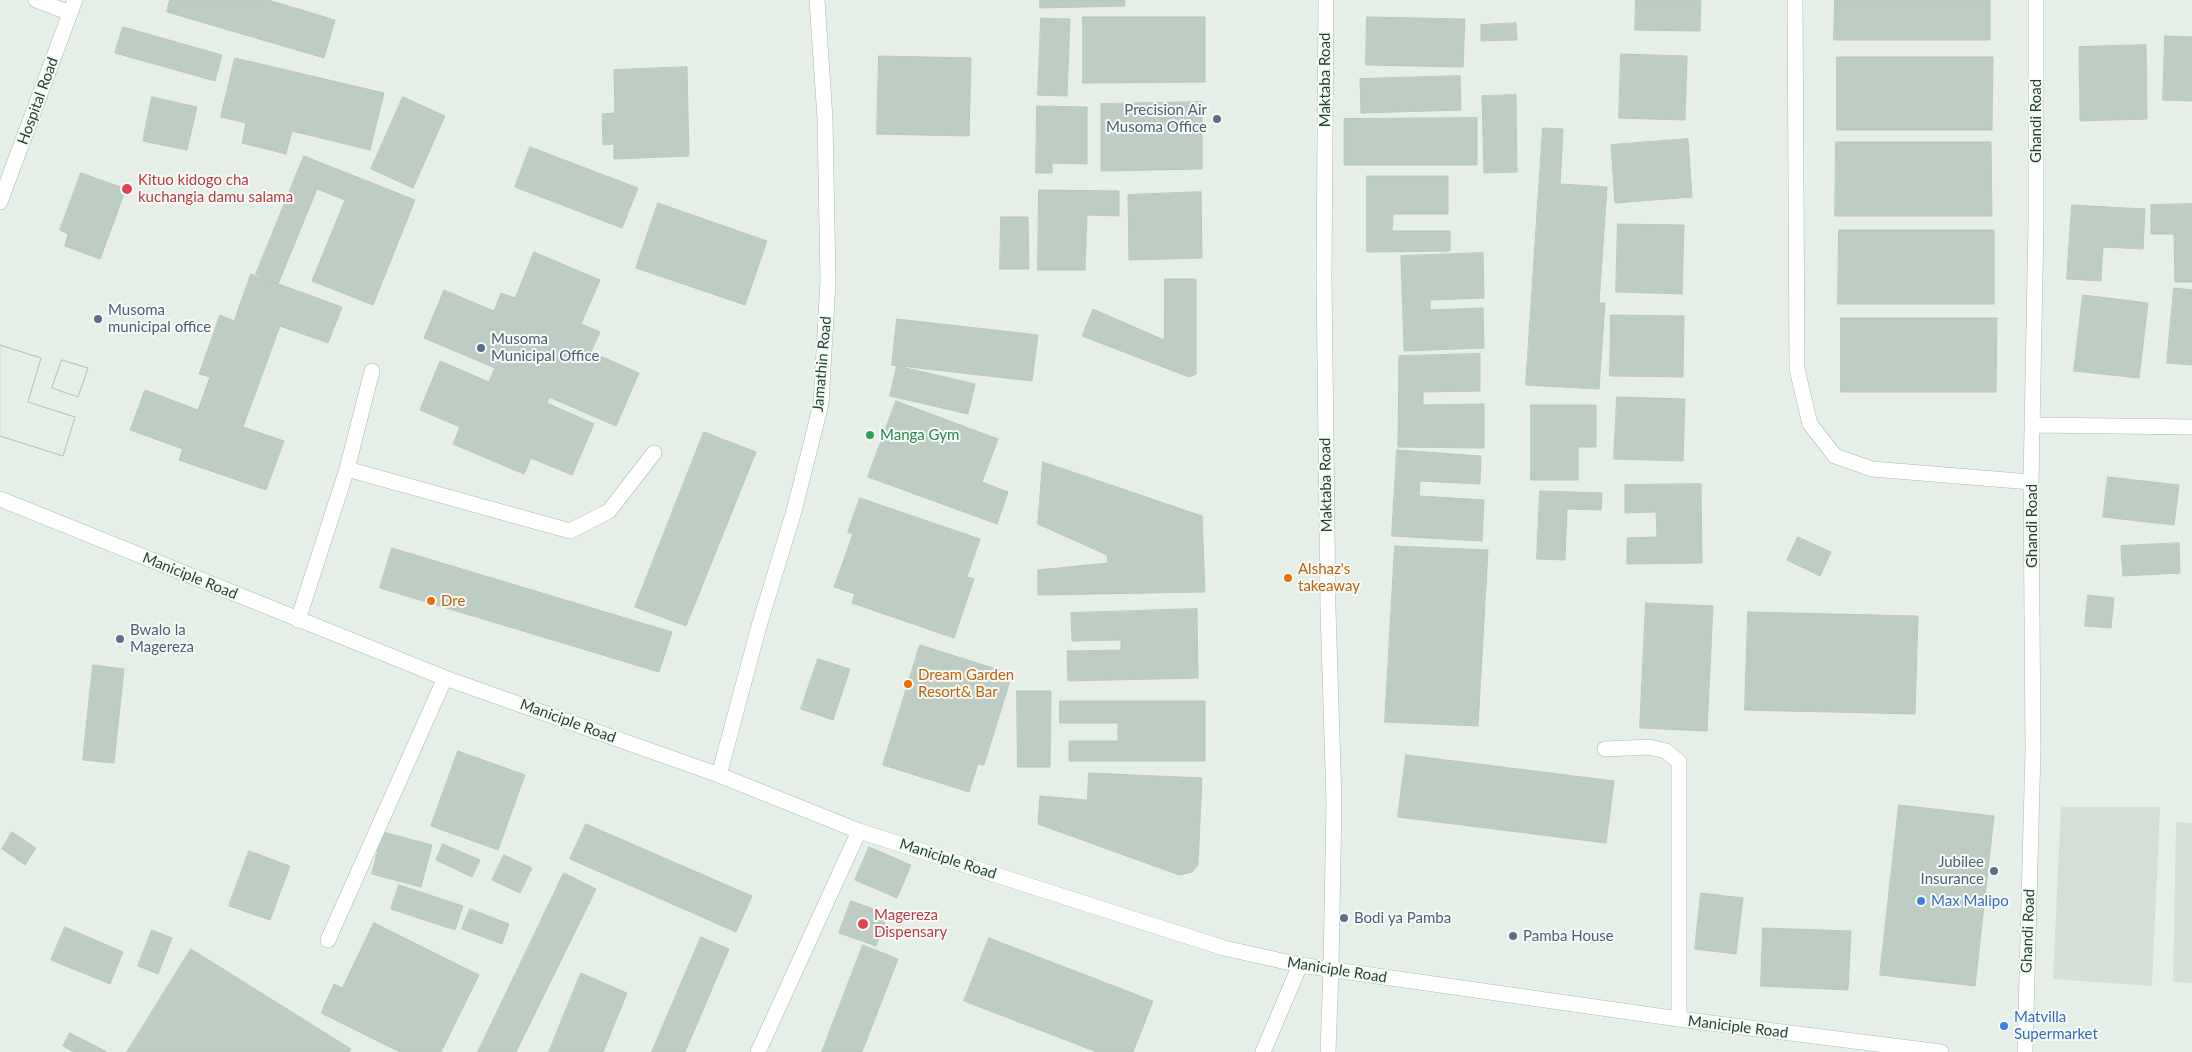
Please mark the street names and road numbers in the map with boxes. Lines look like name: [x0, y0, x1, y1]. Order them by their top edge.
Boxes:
street label: Maktaba Road: [1316, 33, 1334, 127]
street label: Hospital Road: [14, 55, 62, 147]
street label: Ghandi Road: [2027, 79, 2045, 163]
street label: Jamathin Road: [809, 315, 835, 413]
street label: Maktaba Road: [1316, 438, 1336, 532]
street label: Ghandi Road: [2023, 484, 2041, 568]
street label: Maniciple Road: [140, 549, 240, 603]
street label: Maniciple Road: [518, 695, 618, 747]
street label: Maniciple Road: [897, 835, 999, 883]
street label: Ghandi Road: [2018, 889, 2038, 973]
street label: Maniciple Road: [1286, 953, 1388, 987]
street label: Maniciple Road: [1687, 1012, 1789, 1042]

